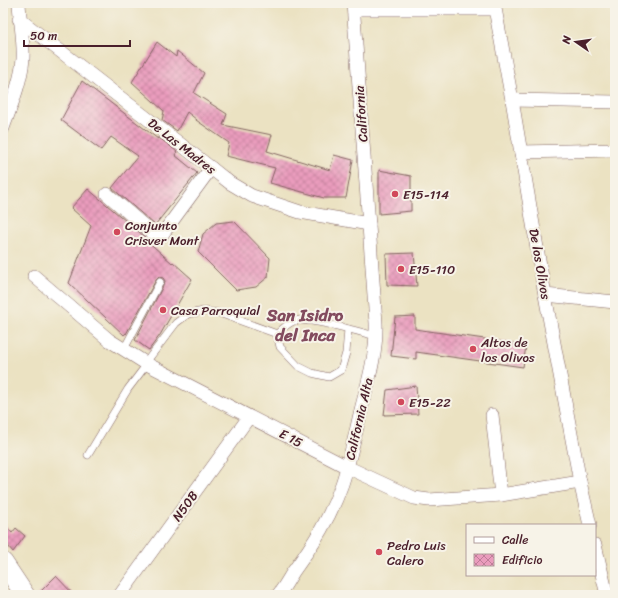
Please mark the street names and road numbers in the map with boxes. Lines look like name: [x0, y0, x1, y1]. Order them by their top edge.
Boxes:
street label: California: [348, 85, 374, 143]
street label: De Las Madres: [143, 112, 222, 181]
street label: De los Olivos: [522, 227, 558, 301]
street label: California Alta: [338, 375, 380, 462]
street label: E 15: [275, 422, 307, 454]
street label: N50B: [166, 486, 204, 526]

